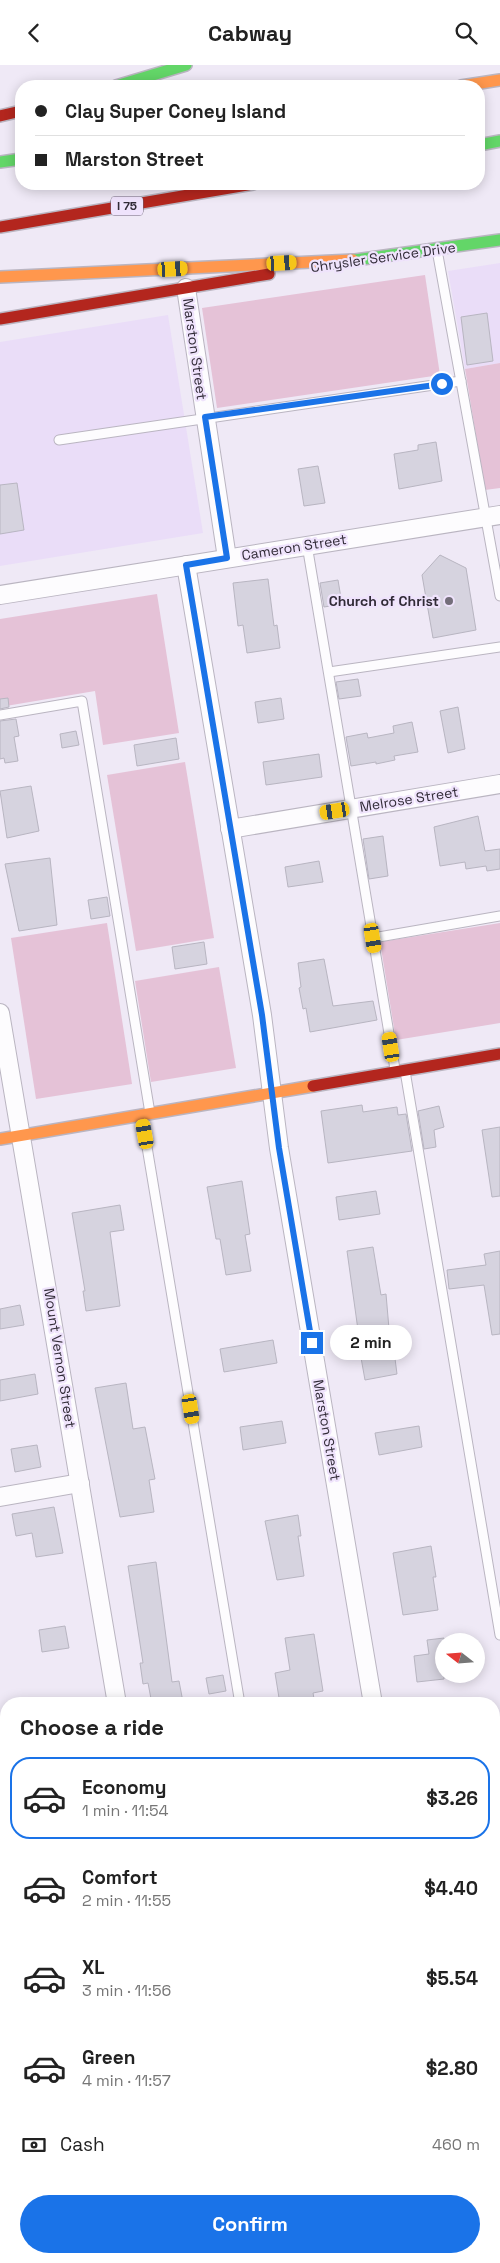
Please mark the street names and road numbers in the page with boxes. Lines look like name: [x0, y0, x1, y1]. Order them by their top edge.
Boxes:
road number: I 75: [111, 197, 143, 215]
street label: Chrysler Service Drive: [309, 238, 457, 276]
street label: Marston Street: [179, 297, 211, 401]
street label: Cameron Street: [240, 530, 348, 564]
street label: Melrose Street: [358, 782, 460, 816]
street label: Mount Vernon Street: [40, 1287, 80, 1429]
street label: Marston Street: [309, 1378, 345, 1482]

